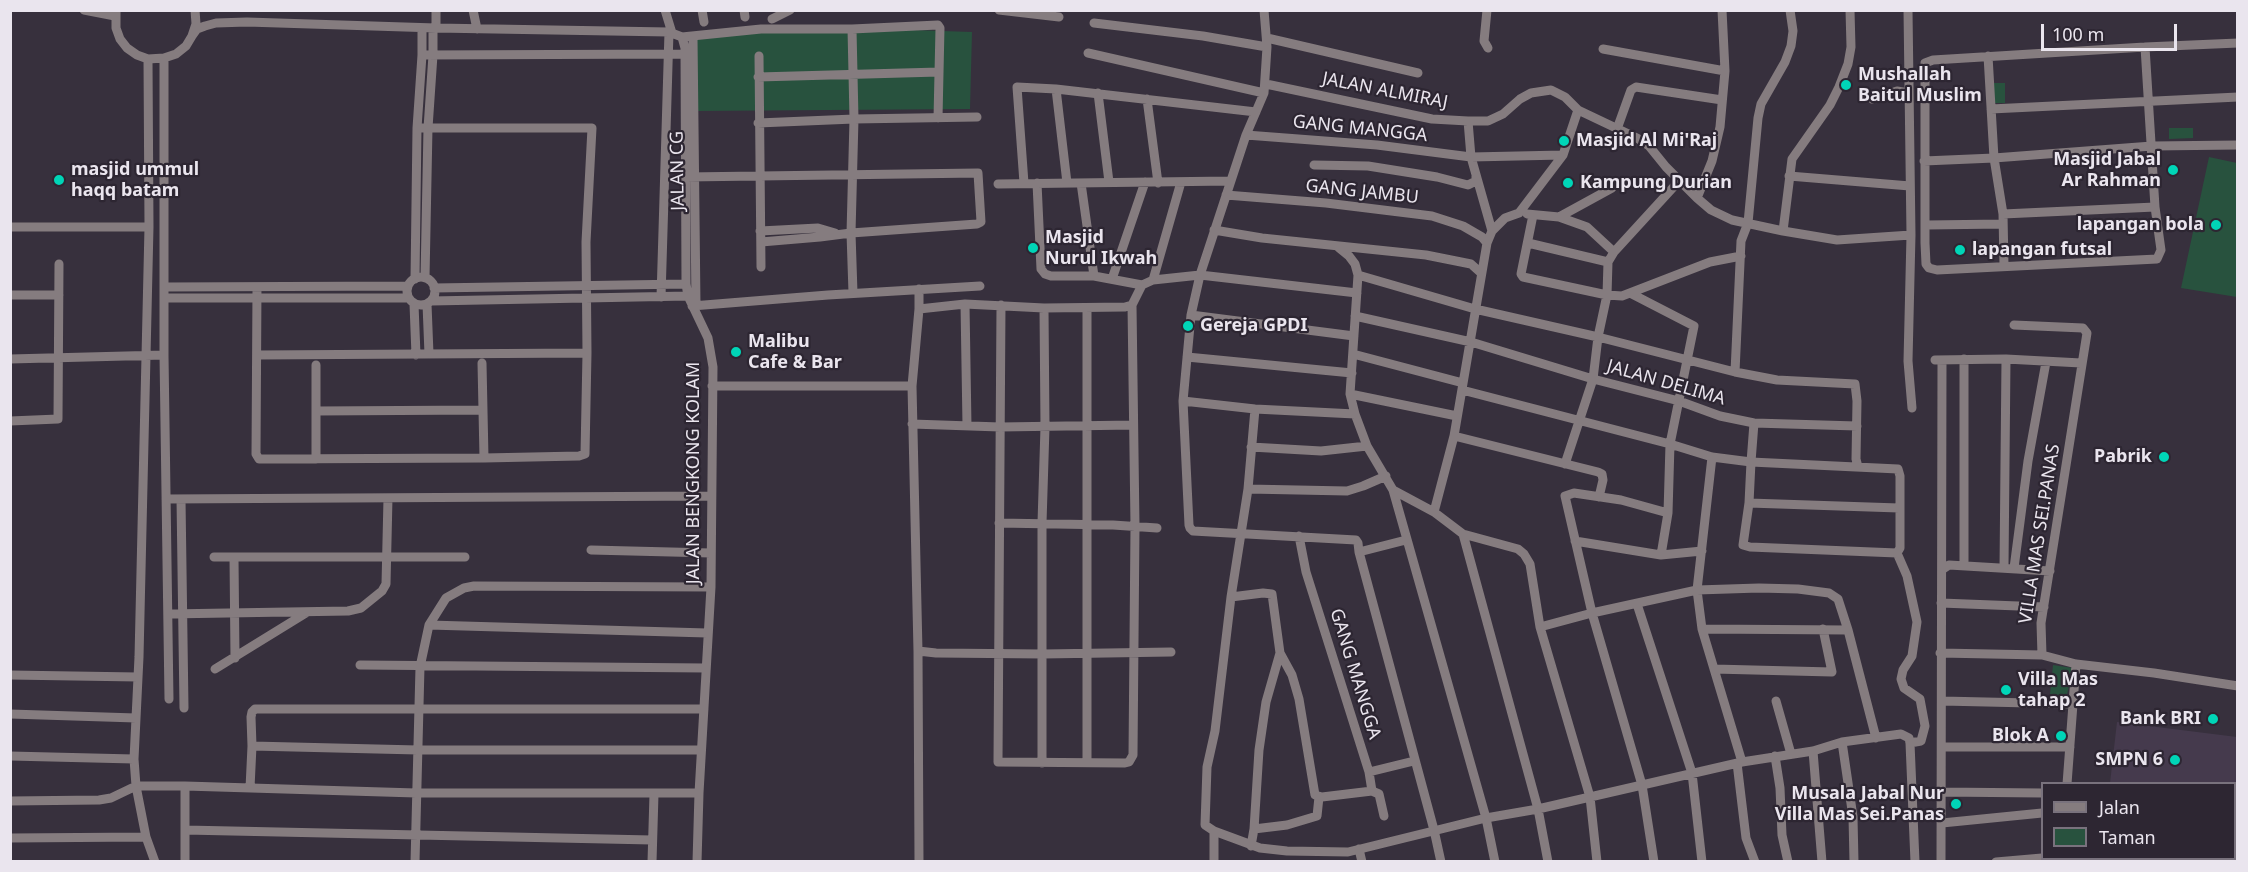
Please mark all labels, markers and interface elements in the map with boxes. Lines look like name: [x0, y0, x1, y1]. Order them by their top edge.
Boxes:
scale bar: [2044, 12, 2180, 50]
text: 100 m: [2052, 22, 2104, 46]
place label: Mushallah Baitul Muslim: [1858, 64, 1982, 106]
street label: JALAN ALMIRAJ: [1320, 68, 1450, 114]
marker: Mushallah Baitul Muslim: [1839, 78, 1853, 92]
street label: GANG MANGGA: [1292, 111, 1428, 147]
place label: Masjid Al Mi'Raj: [1576, 130, 1717, 152]
street label: JALAN CG: [667, 131, 689, 211]
marker: Masjid Al Mi'Raj: [1557, 134, 1571, 148]
place label: Masjid Jabal Ar Rahman: [2053, 149, 2161, 192]
place label: masjid ummul haqq batam: [71, 159, 199, 201]
marker: Masjid Jabal Ar Rahman: [2166, 163, 2180, 177]
place label: Kampung Durian: [1580, 172, 1732, 194]
marker: masjid ummul haqq batam: [52, 173, 66, 187]
street label: GANG JAMBU: [1304, 175, 1420, 209]
marker: Kampung Durian: [1561, 176, 1575, 190]
place label: lapangan bola: [2077, 214, 2204, 236]
marker: lapangan bola: [2209, 218, 2223, 232]
place label: Masjid Nurul Ikwah: [1045, 227, 1157, 270]
place label: lapangan futsal: [1972, 239, 2112, 261]
marker: Masjid Nurul Ikwah: [1026, 241, 1040, 255]
marker: lapangan futsal: [1953, 243, 1967, 257]
place label: Gereja GPDI: [1200, 315, 1307, 337]
marker: Gereja GPDI: [1181, 319, 1195, 333]
place label: Malibu Cafe & Bar: [748, 331, 842, 374]
marker: Malibu Cafe & Bar: [729, 345, 743, 359]
street label: JALAN DELIMA: [1604, 356, 1728, 410]
street label: JALAN BENGKONG KOLAM: [683, 362, 705, 584]
street label: VILLA MAS SEI.PANAS: [2015, 443, 2065, 625]
place label: Pabrik: [2094, 446, 2152, 468]
marker: Pabrik: [2157, 450, 2171, 464]
street label: GANG MANGGA: [1325, 606, 1385, 742]
place label: Villa Mas tahap 2: [2018, 669, 2098, 712]
marker: Villa Mas tahap 2: [1999, 683, 2013, 697]
place label: Bank BRI: [2120, 708, 2201, 730]
marker: Bank BRI: [2206, 712, 2220, 726]
place label: Blok A: [1992, 725, 2049, 747]
marker: Blok A: [2054, 729, 2068, 743]
place label: SMPN 6: [2095, 749, 2163, 771]
marker: SMPN 6: [2168, 753, 2182, 767]
legend: [2041, 782, 2236, 860]
place label: Musala Jabal Nur Villa Mas Sei.Panas: [1775, 783, 1944, 826]
text: Jalan: [2099, 795, 2140, 819]
marker: Musala Jabal Nur Villa Mas Sei.Panas: [1949, 797, 1963, 811]
text: Taman: [2099, 825, 2156, 849]

